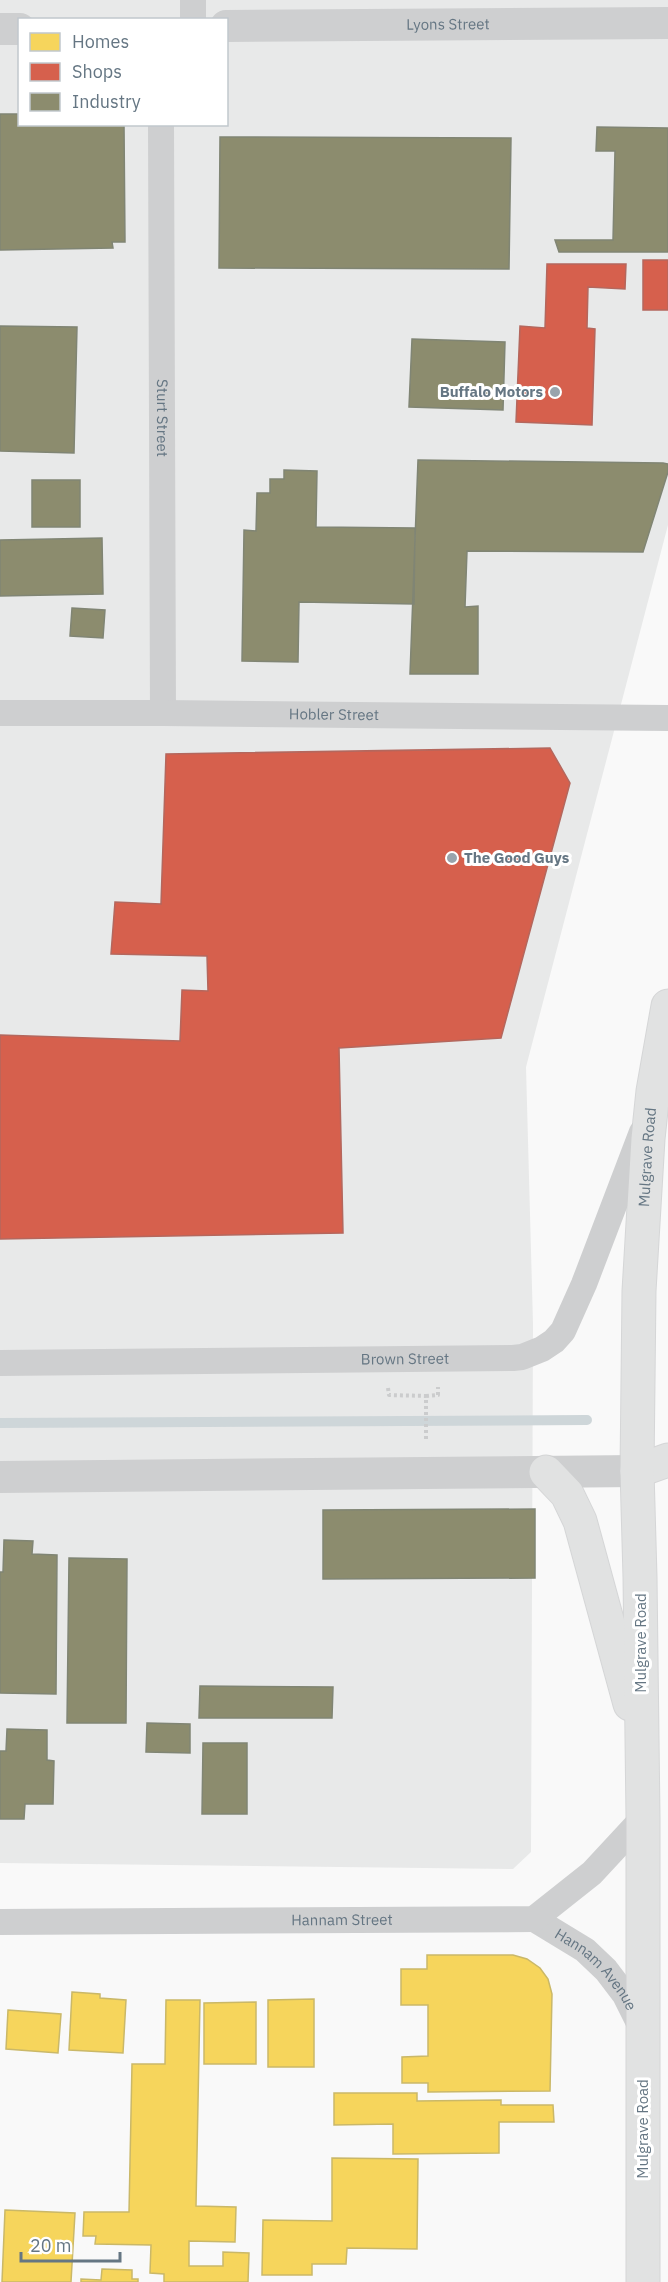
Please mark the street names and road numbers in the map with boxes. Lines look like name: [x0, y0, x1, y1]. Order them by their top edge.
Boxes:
street label: Lyons Street: [406, 14, 490, 34]
street label: Sturt Street: [153, 379, 172, 457]
street label: Hobler Street: [289, 704, 379, 724]
street label: Mulgrave Road: [634, 1107, 660, 1208]
street label: Brown Street: [361, 1349, 449, 1368]
street label: Mulgrave Road: [631, 1593, 650, 1693]
street label: Hannam Street: [291, 1910, 393, 1929]
street label: Hannam Avenue: [551, 1924, 641, 2013]
street label: Mulgrave Road: [633, 2079, 652, 2179]

